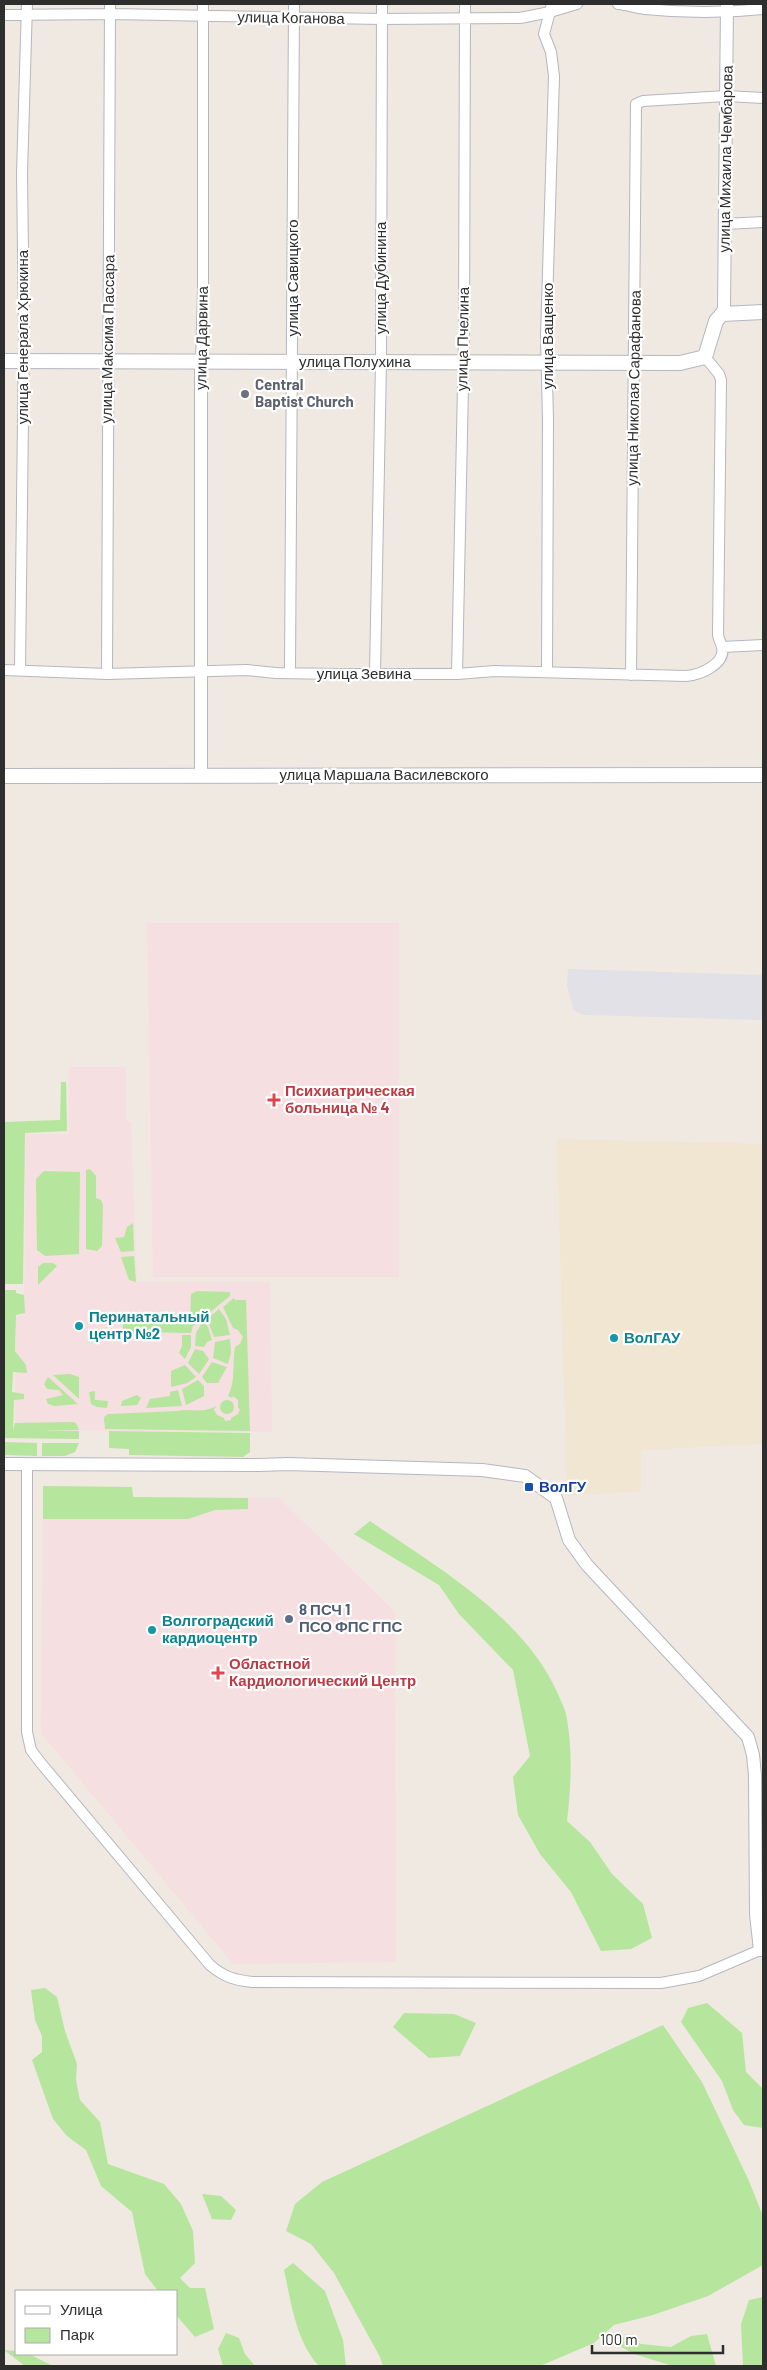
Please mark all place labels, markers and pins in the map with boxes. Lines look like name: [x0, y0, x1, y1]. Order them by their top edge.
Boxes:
place label: Central Baptist Church: [255, 375, 354, 410]
marker: Central Baptist Church: [239, 388, 251, 400]
place label: Психиатрическая больница № 4: [285, 1081, 415, 1116]
marker: Психиатрическая больница № 4: [267, 1093, 281, 1107]
place label: Перинатальный центр №2: [89, 1307, 209, 1342]
marker: Перинатальный центр №2: [73, 1320, 85, 1332]
place label: ВолГАУ: [624, 1328, 681, 1346]
marker: ВолГАУ: [608, 1332, 620, 1344]
place label: ВолГУ: [539, 1477, 587, 1495]
marker: ВолГУ: [523, 1481, 535, 1493]
place label: 8 ПСЧ 1 ПСО ФПС ГПС: [299, 1600, 403, 1635]
place label: Волгоградский кардиоцентр: [162, 1611, 274, 1646]
marker: 8 ПСЧ 1 ПСО ФПС ГПС: [283, 1613, 295, 1625]
marker: Волгоградский кардиоцентр: [146, 1624, 158, 1636]
place label: Областной Кардиологический Центр: [229, 1654, 416, 1689]
marker: Областной Кардиологический Центр: [211, 1666, 225, 1680]

